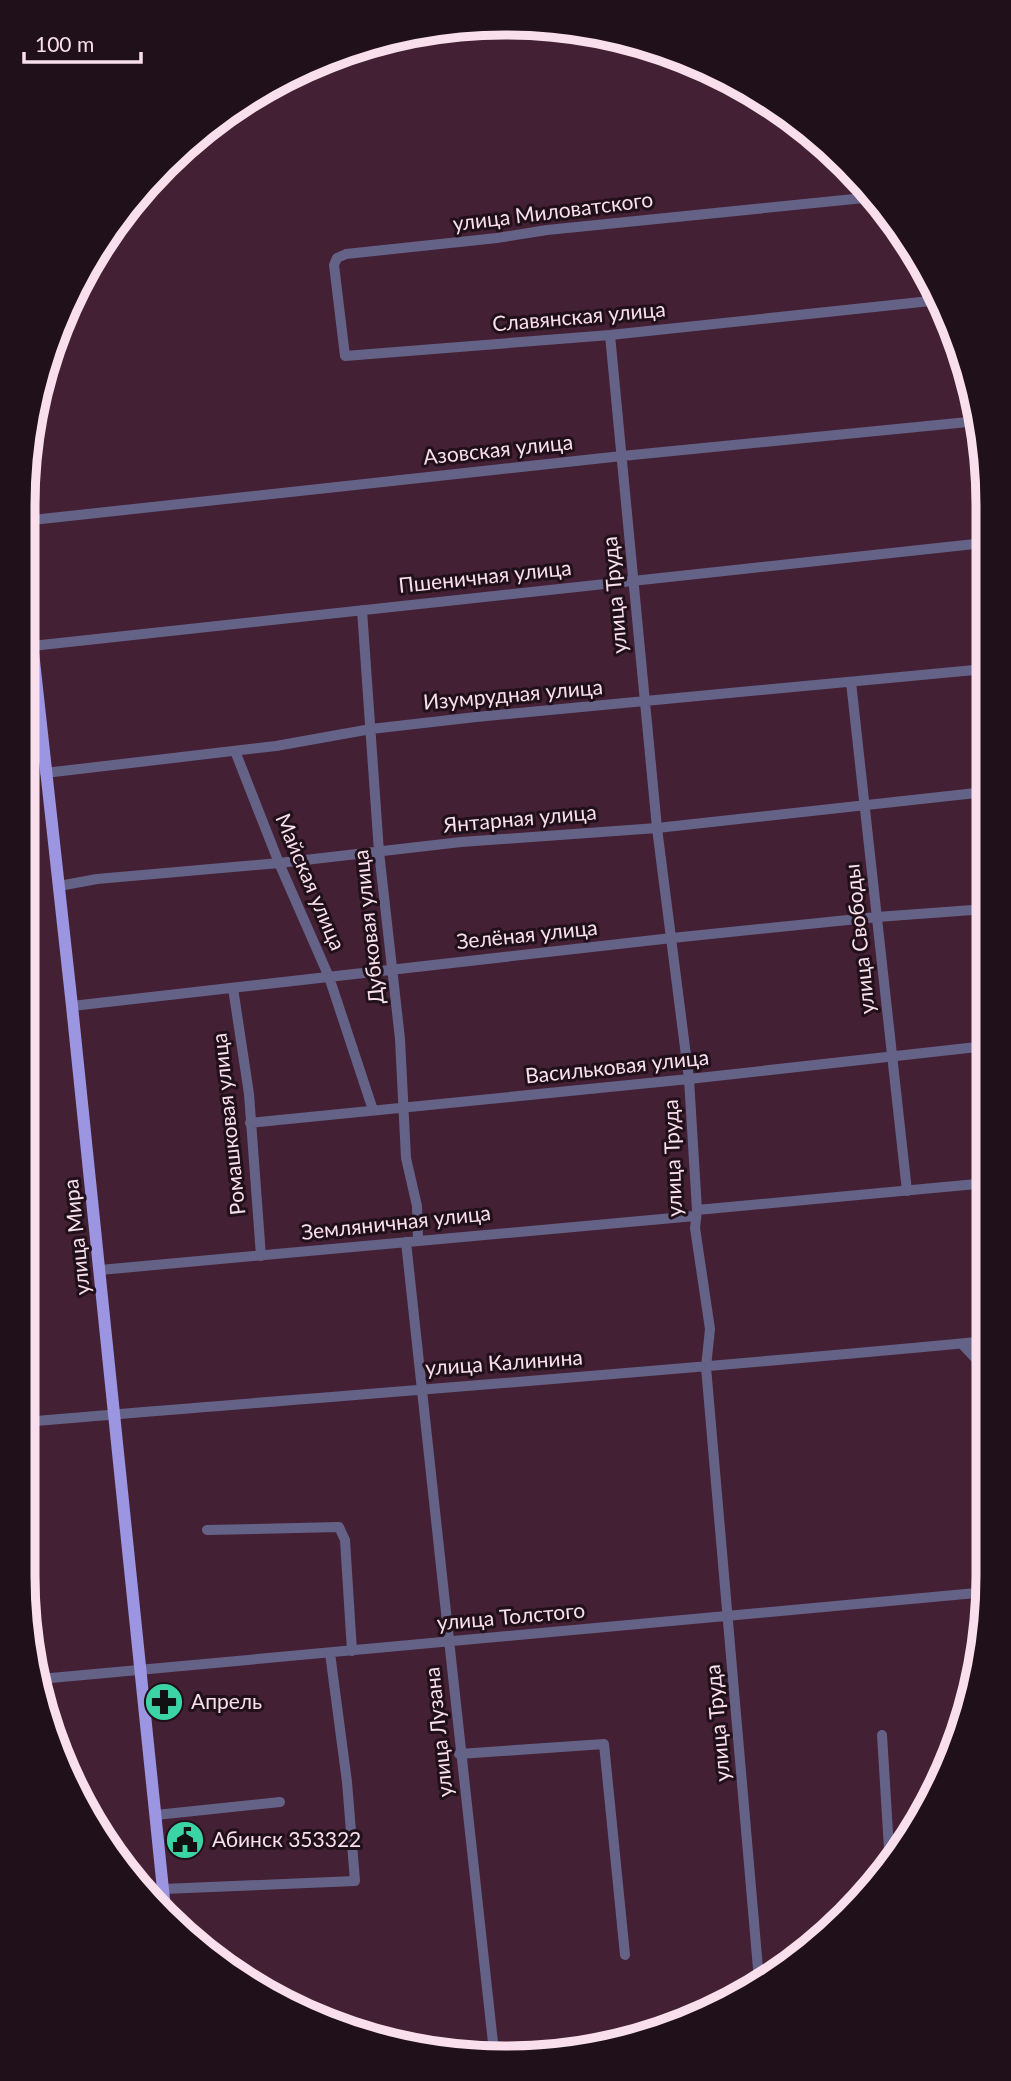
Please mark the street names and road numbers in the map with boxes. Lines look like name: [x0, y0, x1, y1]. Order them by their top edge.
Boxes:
street label: улица Миловатского: [451, 186, 654, 235]
street label: Славянская улица: [491, 295, 666, 336]
street label: Азовская улица: [422, 428, 574, 469]
street label: улица Труда: [596, 535, 631, 655]
street label: Пшеничная улица: [397, 554, 573, 597]
street label: Изумрудная улица: [422, 673, 604, 714]
street label: Янтарная улица: [441, 798, 598, 837]
street label: Майская улица: [271, 809, 351, 954]
street label: Дубковая улица: [347, 849, 388, 1006]
street label: улица Свободы: [838, 863, 879, 1016]
street label: Зелёная улица: [455, 914, 599, 953]
street label: Ромашковая улица: [206, 1032, 249, 1216]
street label: Васильковая улица: [524, 1043, 710, 1088]
street label: улица Труда: [657, 1099, 686, 1217]
street label: улица Мира: [57, 1178, 94, 1296]
street label: Земляничная улица: [300, 1199, 492, 1244]
street label: улица Калинина: [424, 1344, 583, 1379]
street label: улица Толстого: [436, 1597, 586, 1634]
street label: улица Труда: [699, 1663, 734, 1783]
street label: улица Лузана: [418, 1666, 457, 1798]

